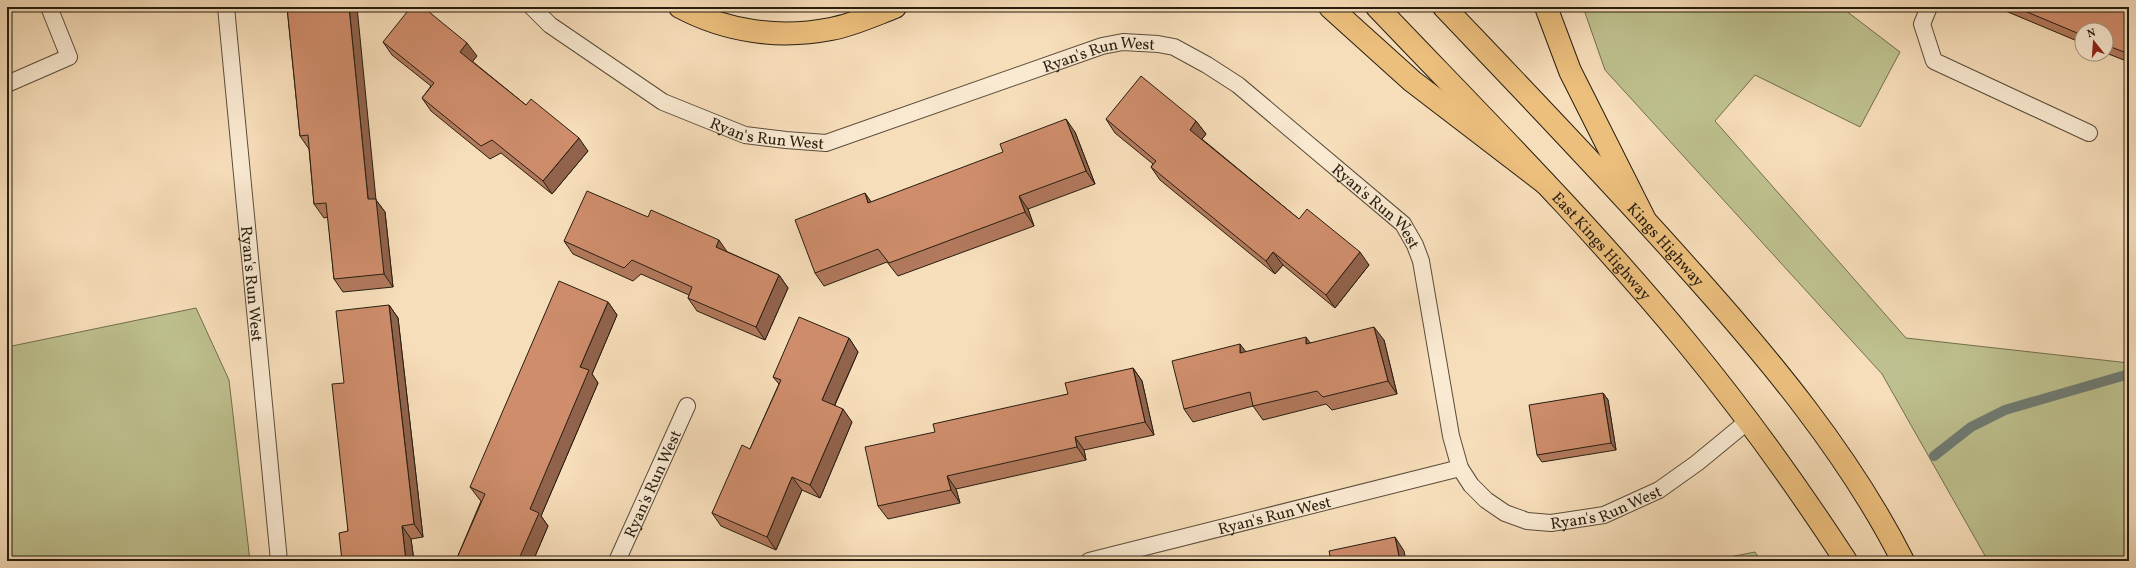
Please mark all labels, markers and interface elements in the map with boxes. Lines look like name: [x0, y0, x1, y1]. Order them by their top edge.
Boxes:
north arrow: [2074, 22, 2114, 62]
text: N: [2085, 26, 2098, 42]
street label: Ryan's Run West: [1040, 33, 1156, 79]
street label: Ryan's Run West: [706, 113, 825, 156]
street label: Ryan's Run West: [1326, 159, 1424, 254]
street label: East Kings Highway: [1546, 188, 1656, 306]
street label: Kings Highway: [1621, 199, 1709, 292]
street label: Ryan's Run West: [234, 225, 267, 343]
street label: Ryan's Run West: [620, 427, 688, 542]
street label: Ryan's Run West: [1549, 481, 1666, 536]
street label: Ryan's Run West: [1216, 492, 1334, 541]

